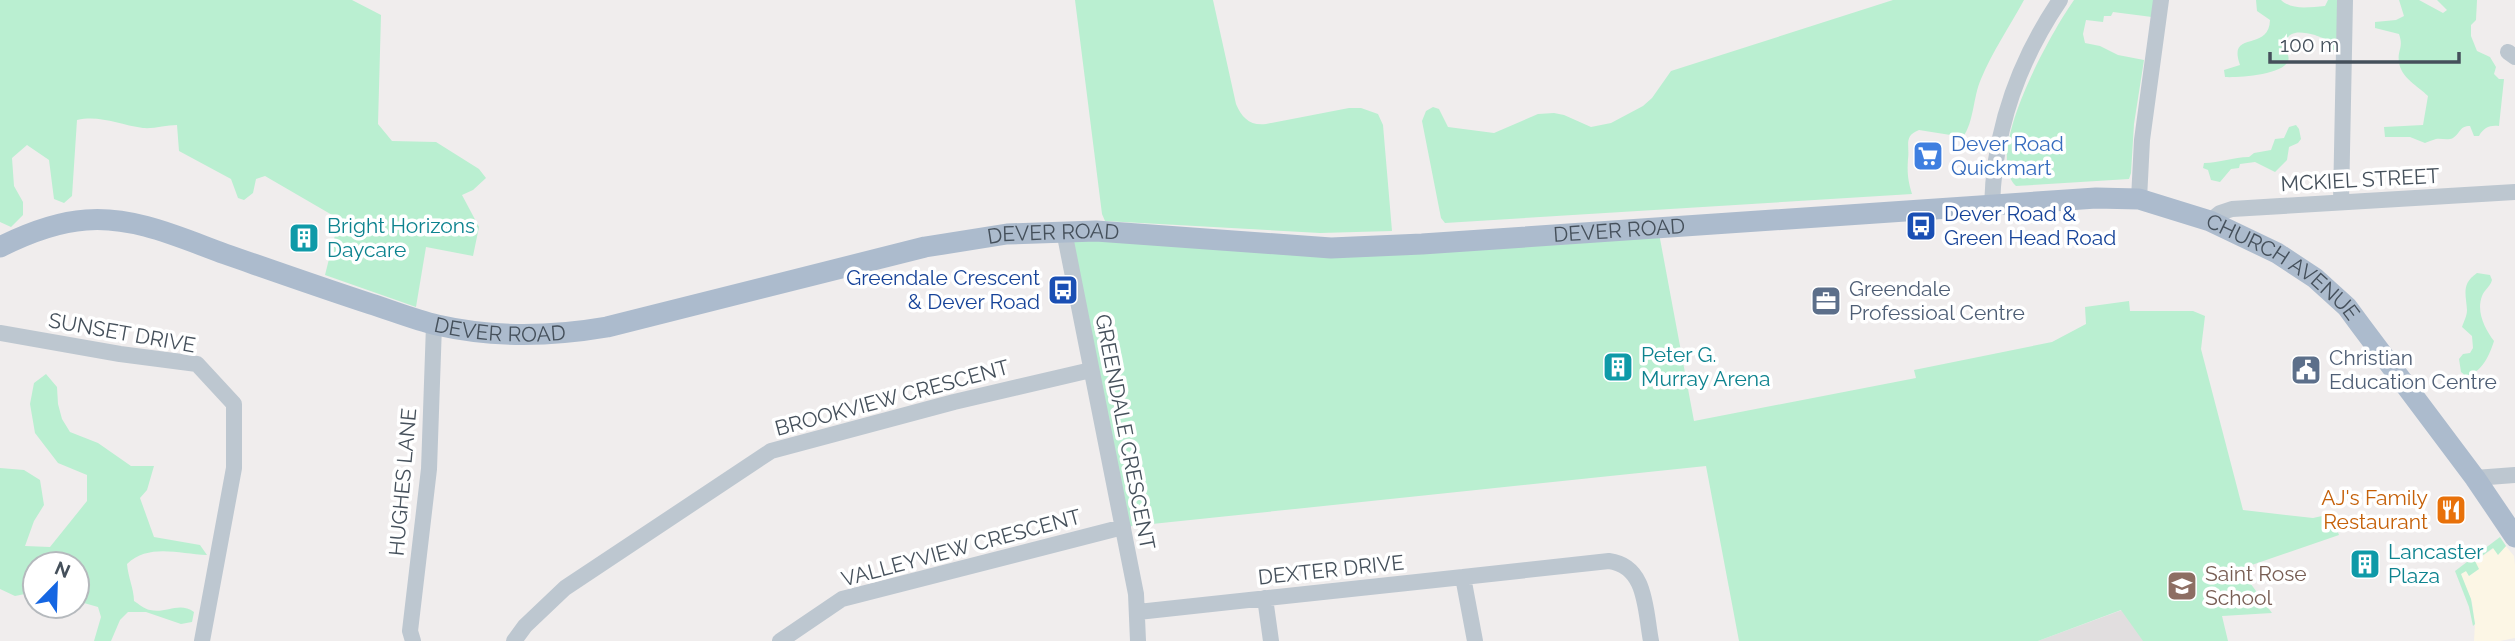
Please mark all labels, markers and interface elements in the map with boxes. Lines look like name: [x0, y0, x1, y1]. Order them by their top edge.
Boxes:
scale bar: [2270, 21, 2459, 65]
text: 100 m: [2280, 32, 2339, 57]
place label: Dever Road Quickmart: [1951, 131, 2064, 180]
supermarket icon: Dever Road Quickmart: [1911, 139, 1945, 173]
street label: MCKIEL STREET: [2280, 163, 2440, 196]
place label: Dever Road & Green Head Road: [1944, 201, 2116, 250]
street label: CHURCH AVENUE: [2202, 208, 2365, 325]
bus stop icon: Dever Road & Green Head Road: [1904, 209, 1938, 243]
place label: Bright Horizons Daycare: [327, 213, 475, 262]
street label: DEVER ROAD: [1552, 213, 1686, 247]
street label: DEVER ROAD: [985, 218, 1120, 249]
building icon: Bright Horizons Daycare: [287, 221, 321, 255]
place label: Greendale Crescent & Dever Road: [846, 265, 1040, 314]
bus stop icon: Greendale Crescent & Dever Road: [1046, 273, 1080, 307]
place label: Greendale Professioal Centre: [1849, 276, 2025, 325]
office icon: Greendale Professioal Centre: [1809, 284, 1843, 318]
street label: SUNSET DRIVE: [47, 307, 198, 358]
street label: DEVER ROAD: [432, 312, 567, 347]
street label: GREENDALE CRESCENT: [1090, 312, 1161, 552]
place label: Peter G. Murray Arena: [1641, 342, 1770, 391]
place label: Christian Education Centre: [2329, 345, 2497, 394]
building icon: Peter G. Murray Arena: [1601, 350, 1635, 384]
public building icon: Christian Education Centre: [2289, 353, 2323, 387]
street label: BROOKVIEW CRESCENT: [772, 354, 1012, 441]
street label: HUGHES LANE: [384, 407, 421, 557]
place label: AJ's Family Restaurant: [2321, 485, 2428, 534]
restaurant icon: AJ's Family Restaurant: [2434, 493, 2468, 527]
street label: VALLEYVIEW CRESCENT: [838, 503, 1083, 592]
place label: Lancaster Plaza: [2388, 539, 2484, 588]
building icon: Lancaster Plaza: [2348, 547, 2382, 581]
street label: DEXTER DRIVE: [1257, 549, 1405, 590]
north arrow: [21, 550, 91, 620]
text: N: [52, 556, 74, 582]
place label: Saint Rose School: [2205, 561, 2307, 610]
school or university icon: Saint Rose School: [2165, 569, 2199, 603]

